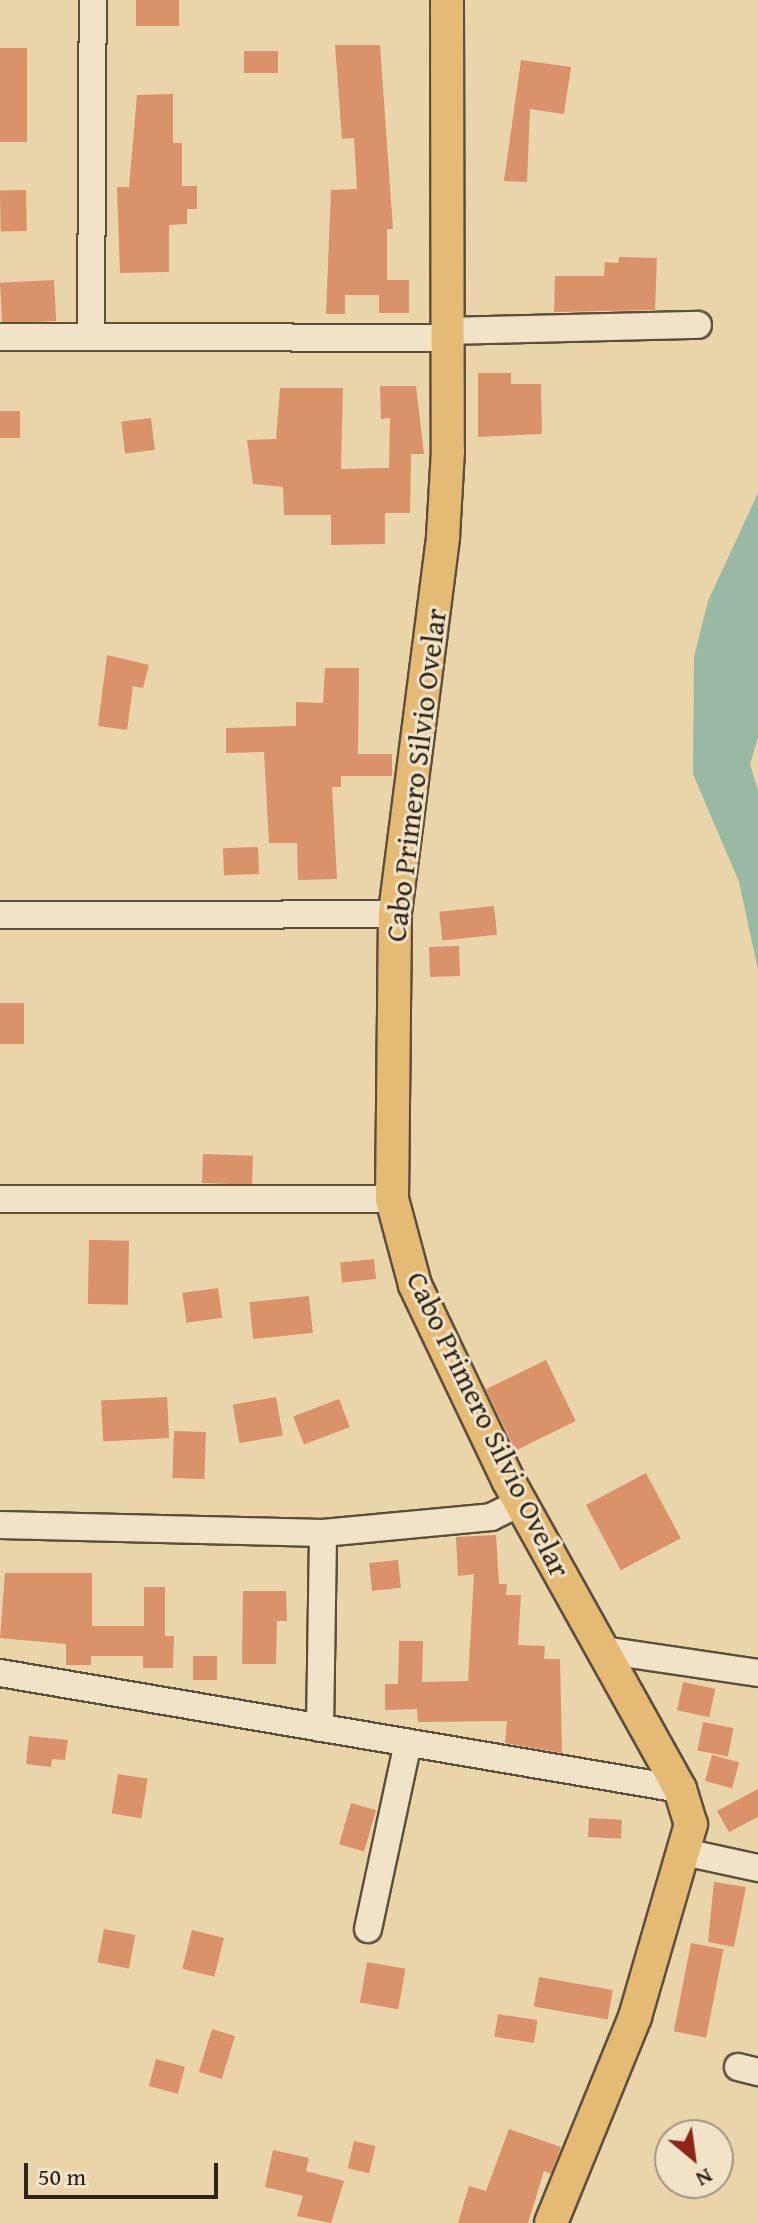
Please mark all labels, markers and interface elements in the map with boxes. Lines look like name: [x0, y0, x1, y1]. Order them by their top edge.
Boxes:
street label: Cabo Primero Silvio Ovelar: [377, 606, 453, 944]
street label: Cabo Primero Silvio Ovelar: [399, 1265, 579, 1583]
north arrow: [654, 2119, 734, 2199]
scale bar: [28, 2147, 222, 2197]
text: 50 m: [38, 2159, 86, 2194]
text: N: [690, 2161, 719, 2196]

